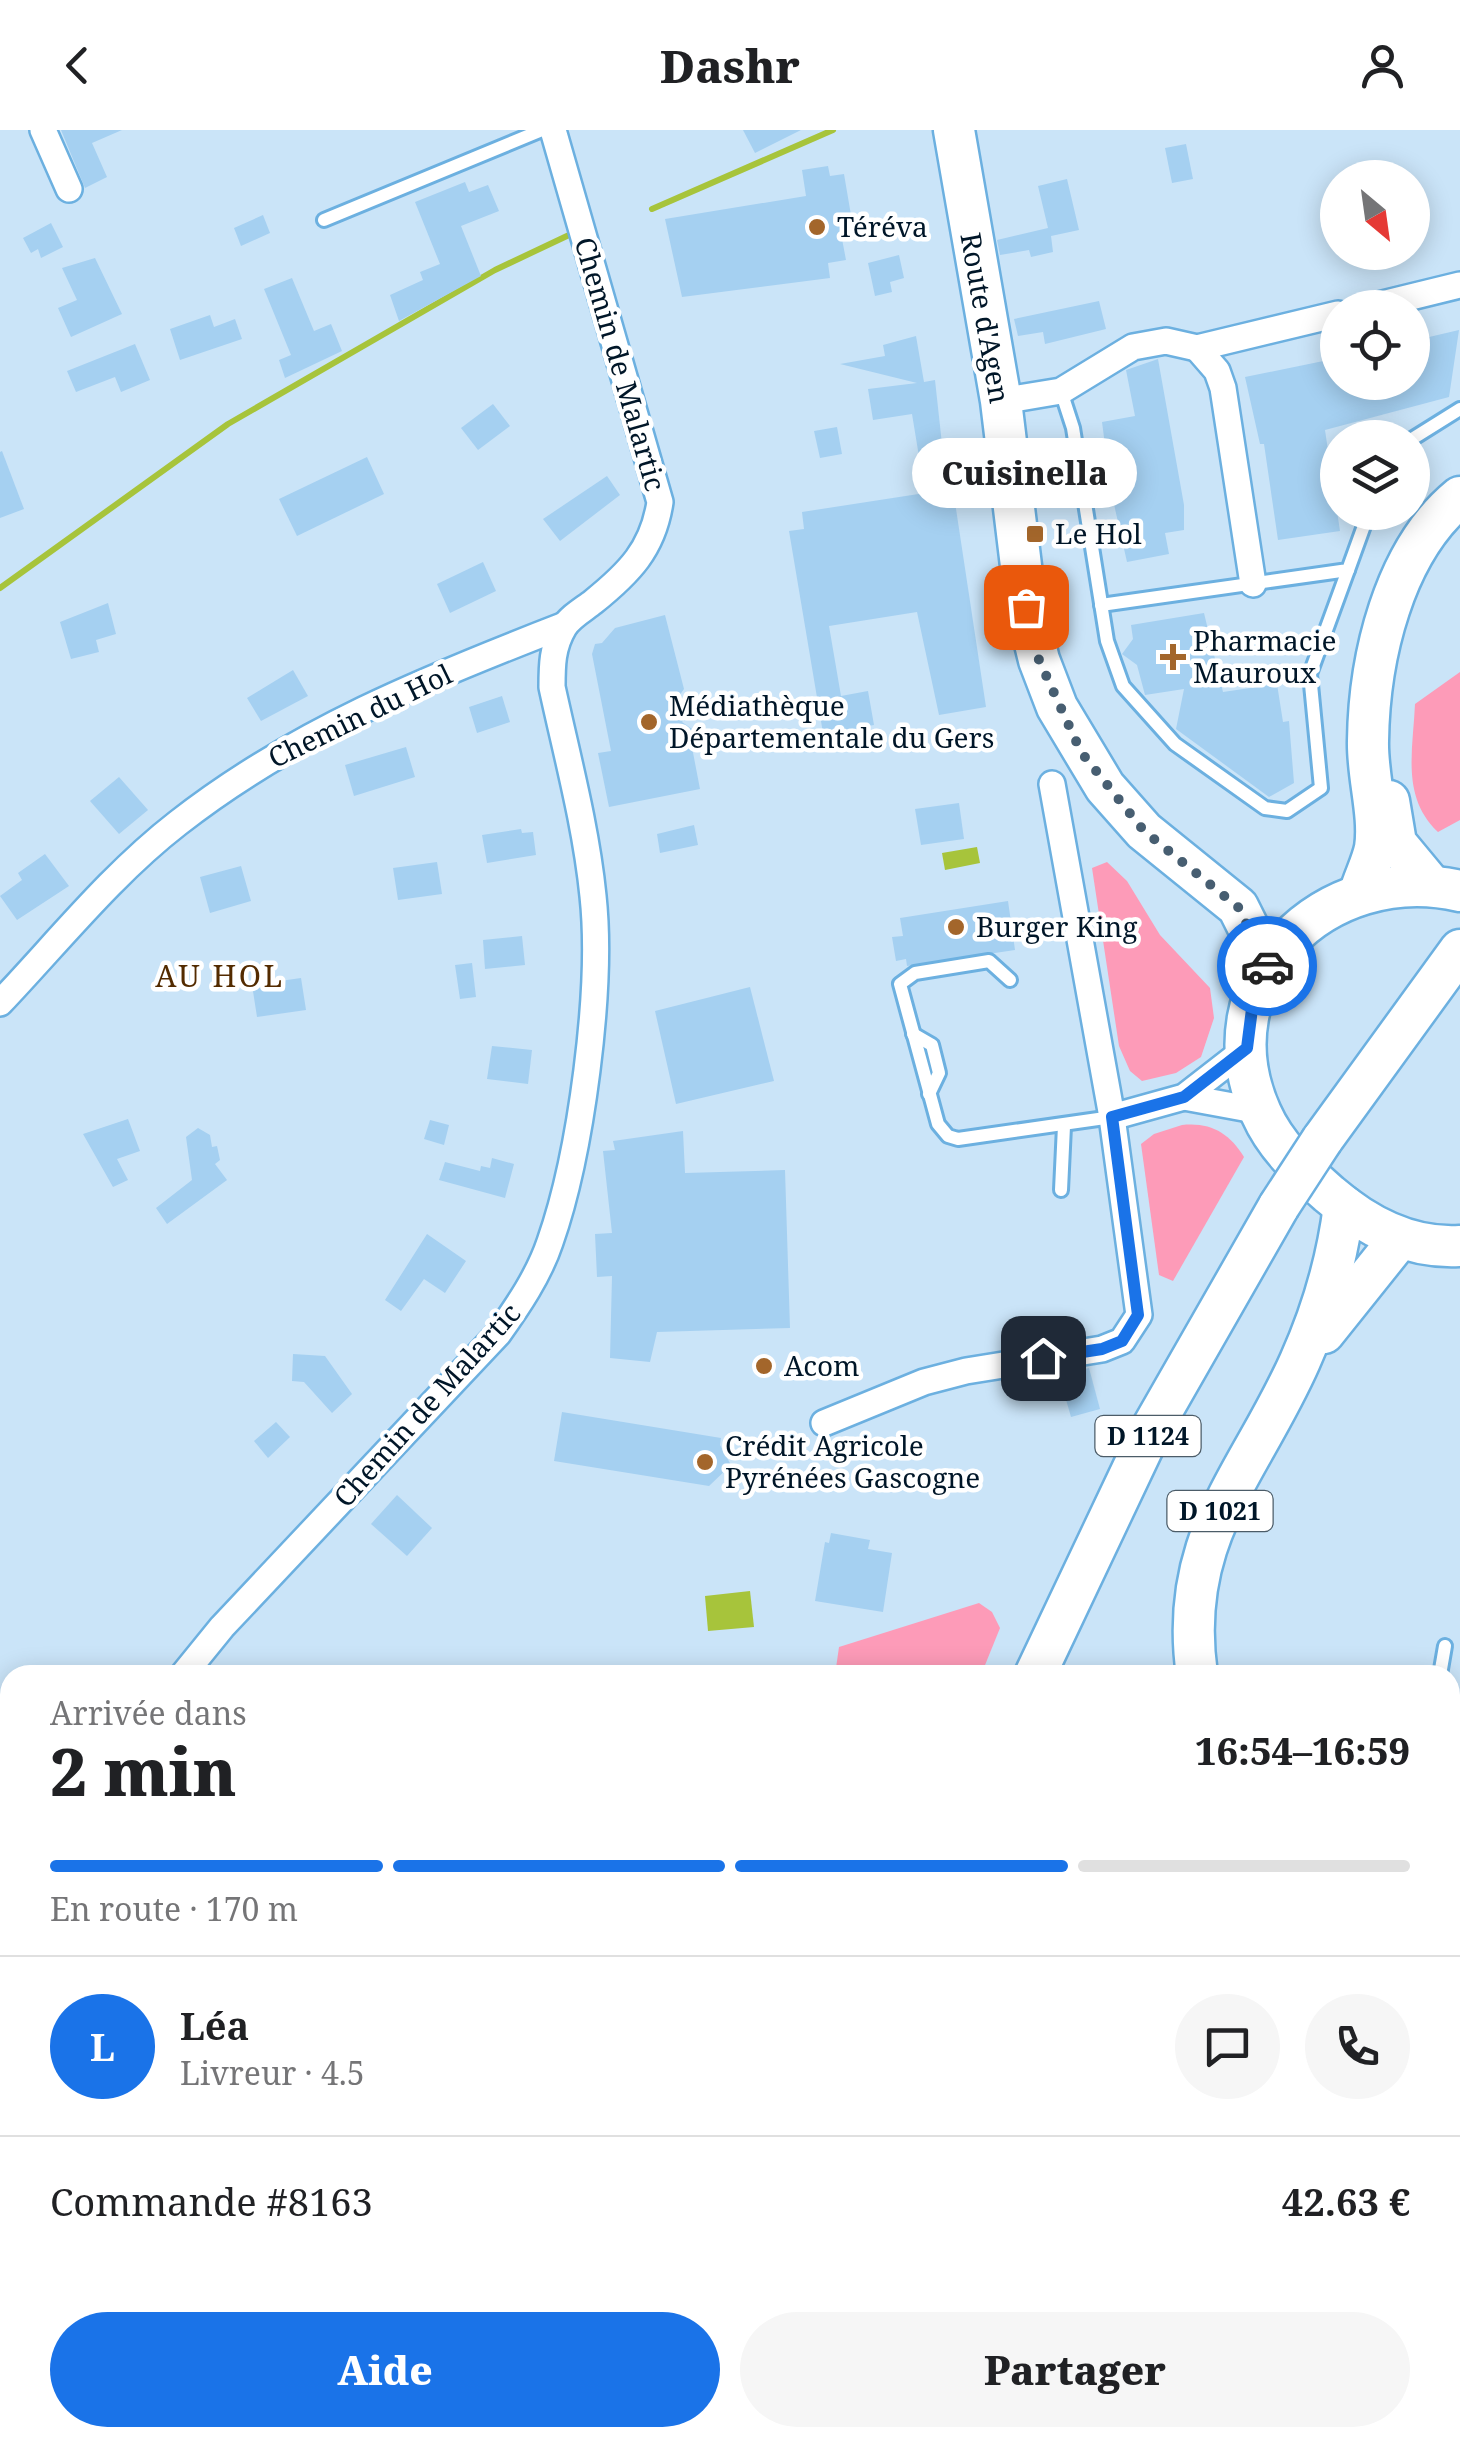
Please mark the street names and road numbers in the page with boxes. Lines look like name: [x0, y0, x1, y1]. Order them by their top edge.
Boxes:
street label: Route d'Agen: [952, 229, 1020, 406]
street label: Chemin de Malartic: [567, 232, 675, 495]
street label: Chemin du Hol: [261, 654, 458, 776]
street label: Chemin de Malartic: [324, 1294, 528, 1515]
road number: D 1124: [1096, 1416, 1200, 1456]
road number: D 1021: [1168, 1491, 1272, 1531]

